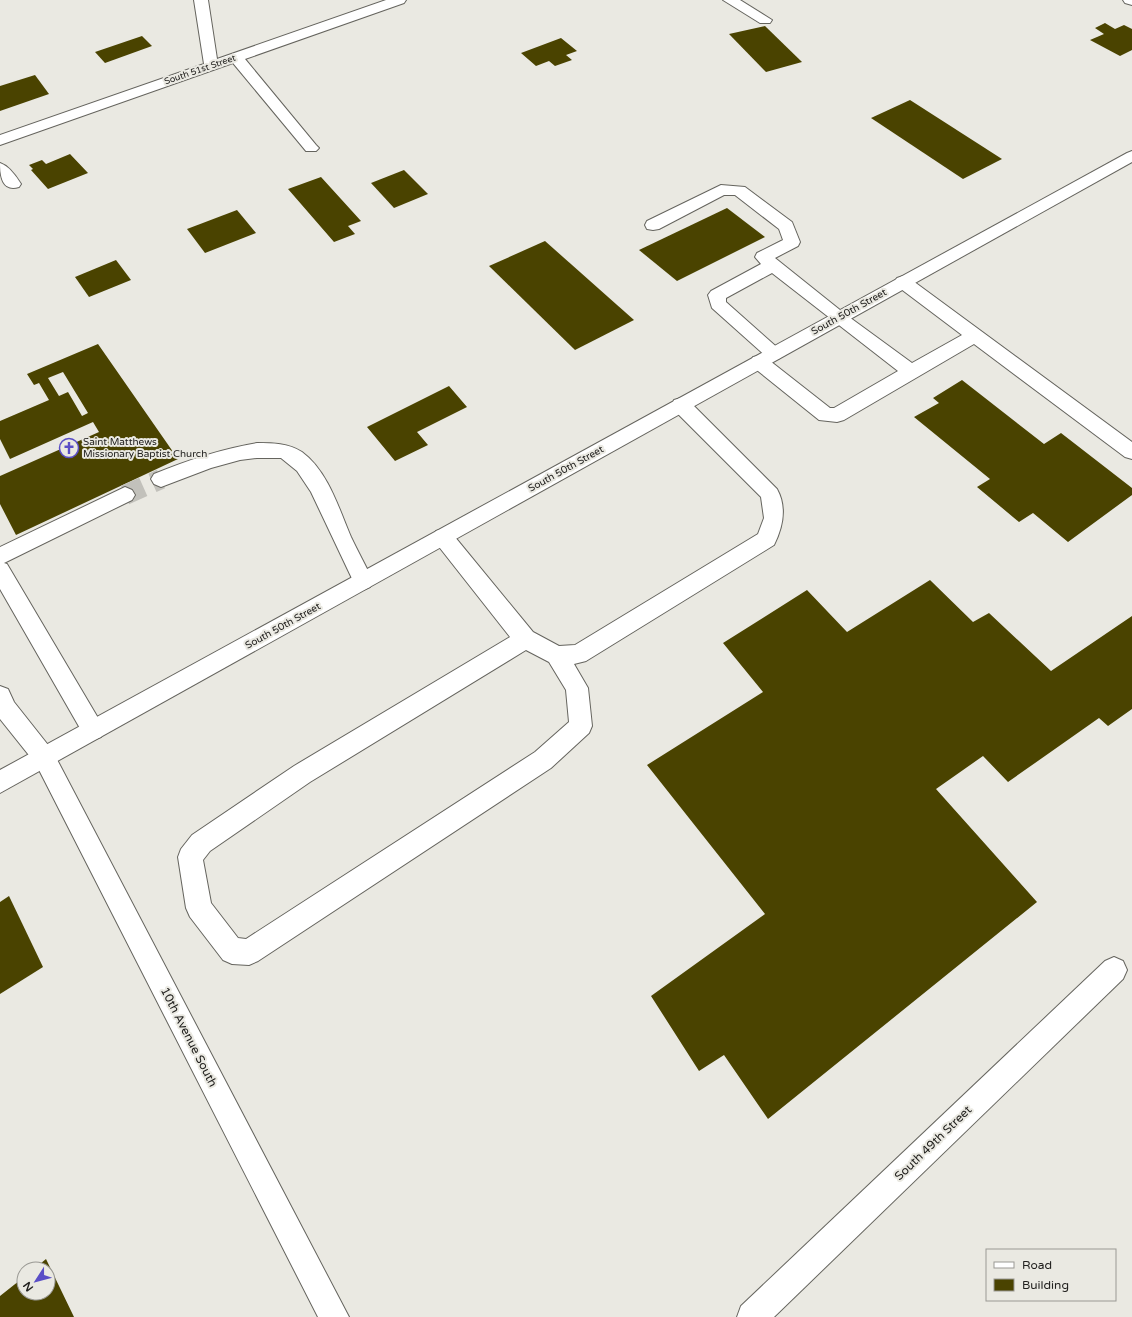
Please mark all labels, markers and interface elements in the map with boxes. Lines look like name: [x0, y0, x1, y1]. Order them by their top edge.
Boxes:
street label: South 51st Street: [163, 52, 238, 87]
street label: South 50th Street: [809, 286, 889, 338]
place label: Saint Matthews Missionary Baptist Church: [83, 436, 207, 460]
church icon: Saint Matthews Missionary Baptist Church: [58, 437, 80, 459]
street label: South 50th Street: [526, 443, 606, 495]
street label: South 50th Street: [243, 600, 323, 652]
street label: 10th Avenue South: [158, 985, 220, 1089]
street label: South 49th Street: [892, 1102, 975, 1183]
legend: [986, 1249, 1116, 1301]
text: Road: [1022, 1258, 1052, 1272]
north arrow: [16, 1261, 56, 1301]
text: Building: [1022, 1278, 1069, 1292]
text: N: [20, 1279, 36, 1294]

